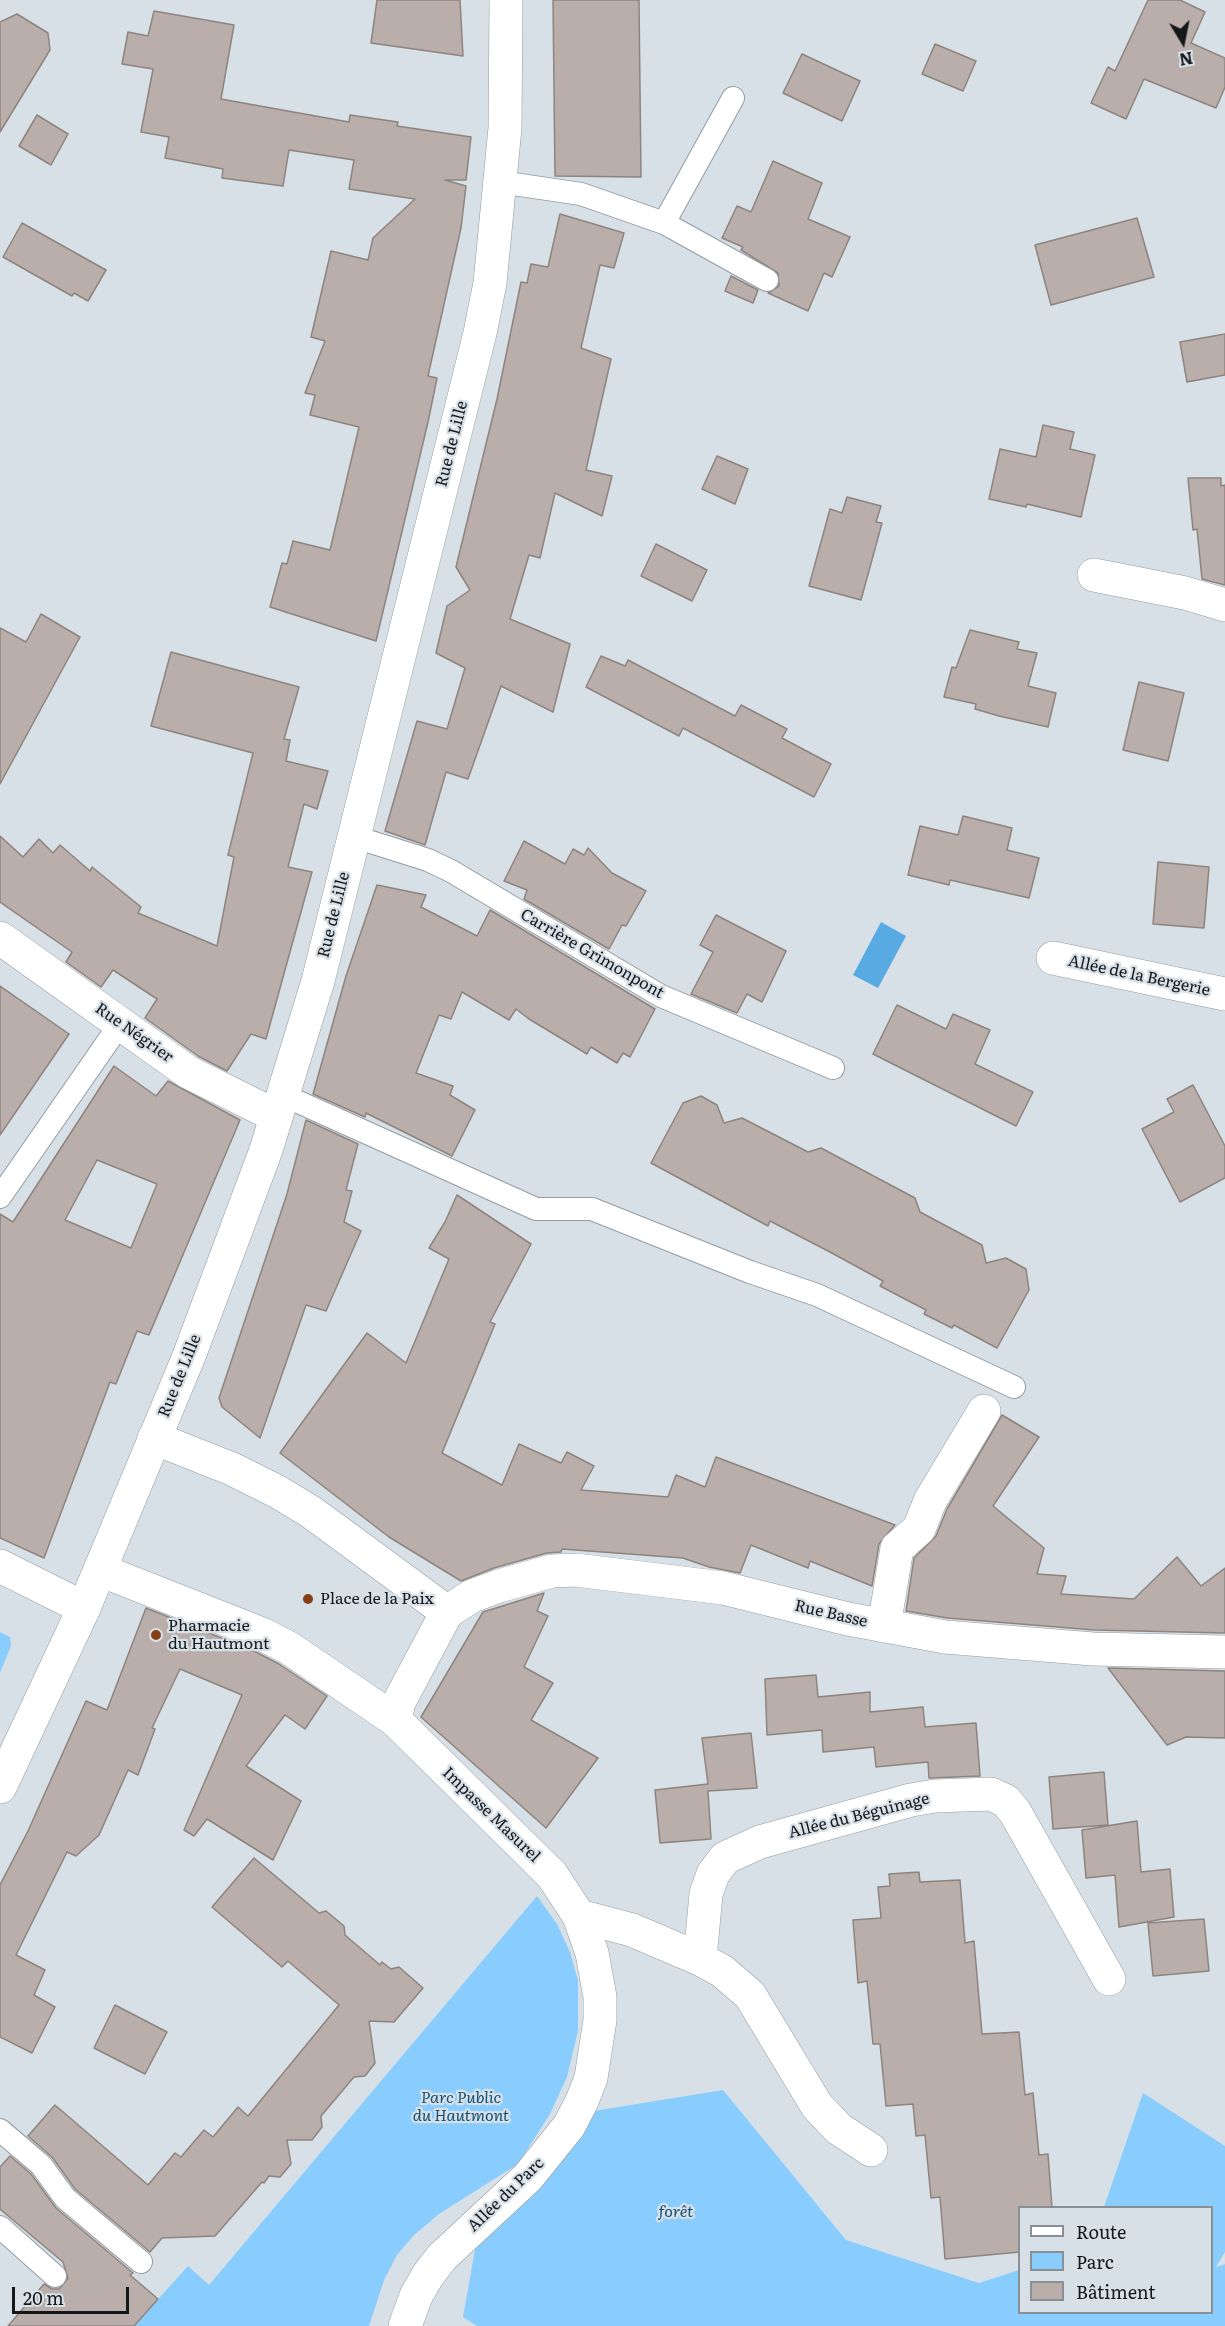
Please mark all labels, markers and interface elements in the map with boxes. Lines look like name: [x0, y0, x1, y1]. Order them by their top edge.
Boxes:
north arrow: [1153, 12, 1213, 72]
text: N: [1177, 47, 1195, 73]
street label: Rue de Lille: [432, 399, 472, 489]
street label: Rue de Lille: [314, 870, 354, 960]
street label: Carrière Grimonpont: [517, 905, 667, 1003]
street label: Allée de la Bergerie: [1066, 952, 1212, 1000]
street label: Rue Négrier: [91, 999, 177, 1067]
street label: Rue de Lille: [155, 1332, 205, 1420]
place label: Place de la Paix: [320, 1589, 434, 1609]
marker: Place de la Paix: [301, 1592, 315, 1606]
street label: Rue Basse: [793, 1596, 869, 1632]
place label: Pharmacie du Hautmont: [168, 1616, 270, 1654]
marker: Pharmacie du Hautmont: [149, 1628, 163, 1642]
street label: Impasse Masurel: [438, 1763, 544, 1867]
street label: Allée du Béguinage: [787, 1789, 931, 1843]
park label: Parc Public du Hautmont: [413, 2088, 509, 2126]
street label: Allée du Parc: [464, 2154, 548, 2236]
park label: forêt: [659, 2202, 693, 2222]
legend: [1018, 2206, 1213, 2314]
text: Route: [1076, 2218, 1126, 2245]
text: Parc: [1076, 2248, 1114, 2275]
scale bar: [15, 2275, 132, 2313]
text: Bâtiment: [1076, 2278, 1155, 2305]
text: 20 m: [23, 2284, 64, 2311]

